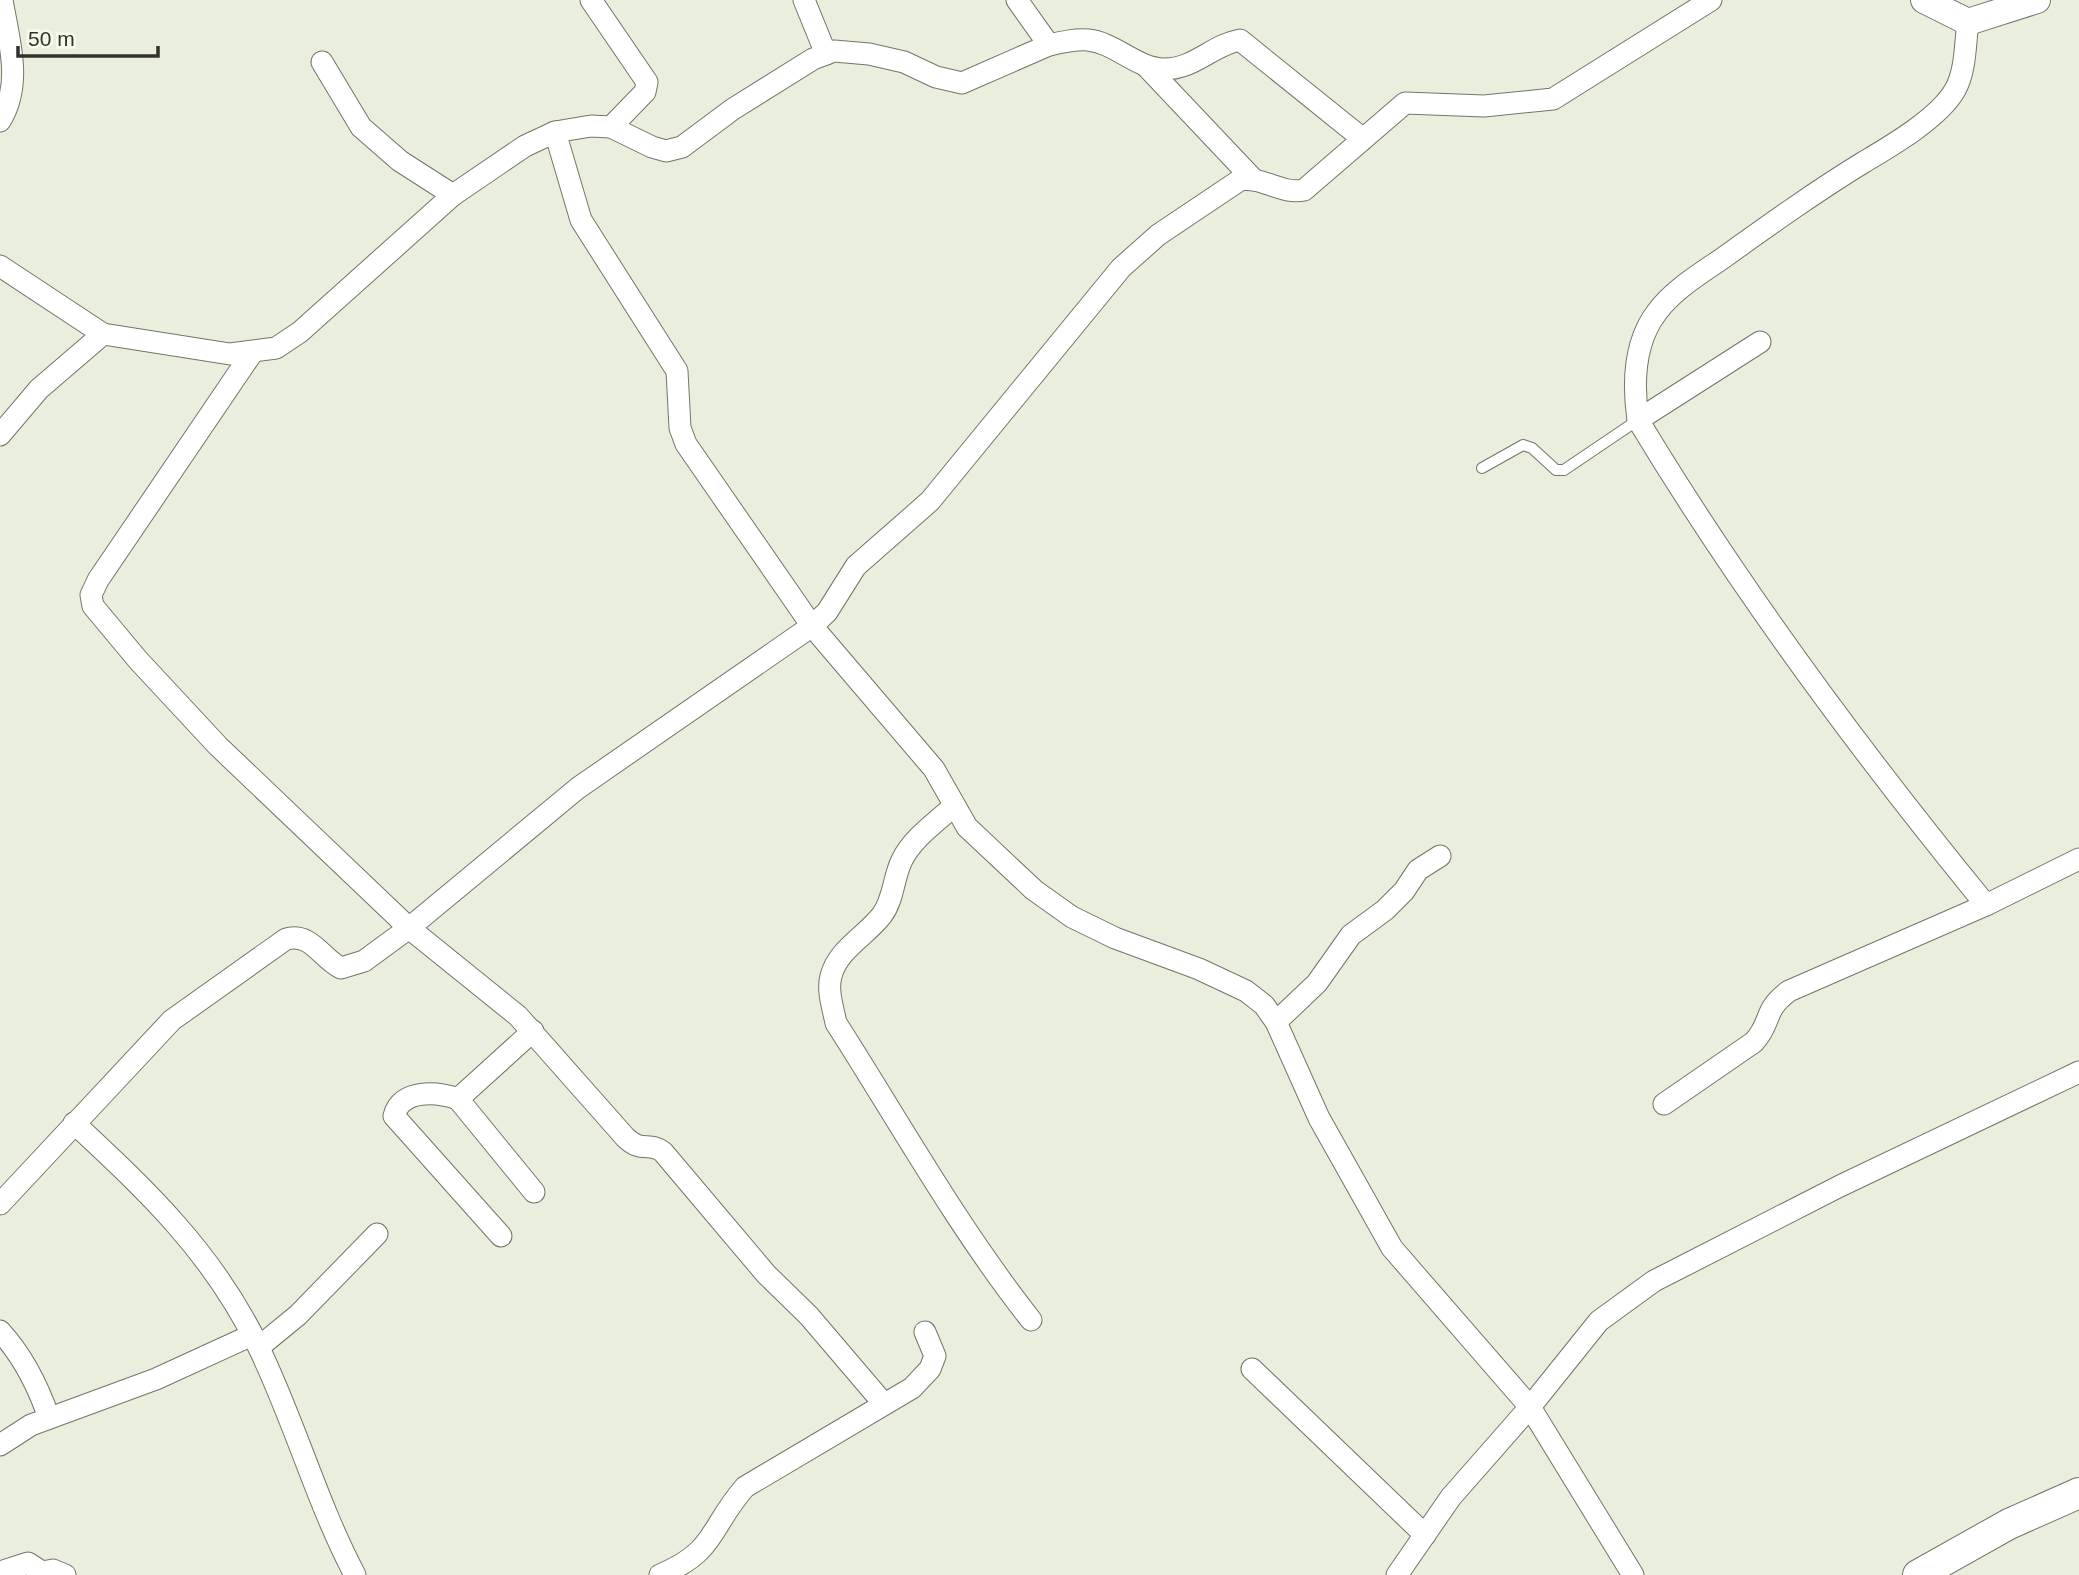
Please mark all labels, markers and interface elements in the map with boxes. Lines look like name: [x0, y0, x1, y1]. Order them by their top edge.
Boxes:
scale bar: [18, 14, 158, 58]
text: 50 m: [28, 27, 75, 50]

